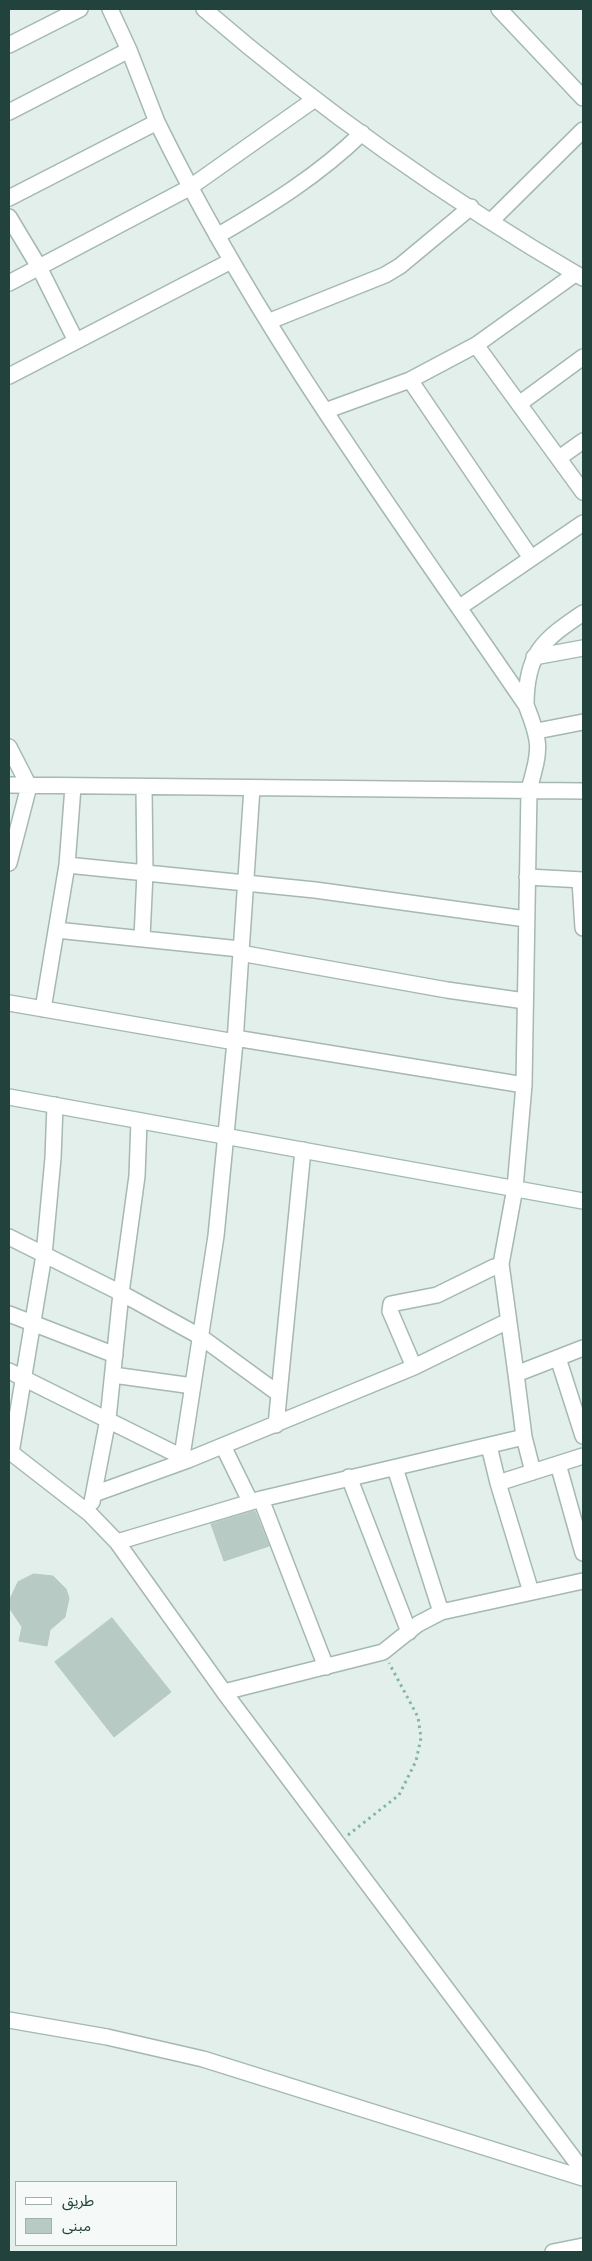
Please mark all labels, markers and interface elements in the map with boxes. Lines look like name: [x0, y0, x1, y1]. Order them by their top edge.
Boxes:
legend: [15, 2181, 178, 2246]
text: طريق: [62, 2193, 94, 2212]
text: مبنى: [62, 2218, 91, 2237]

